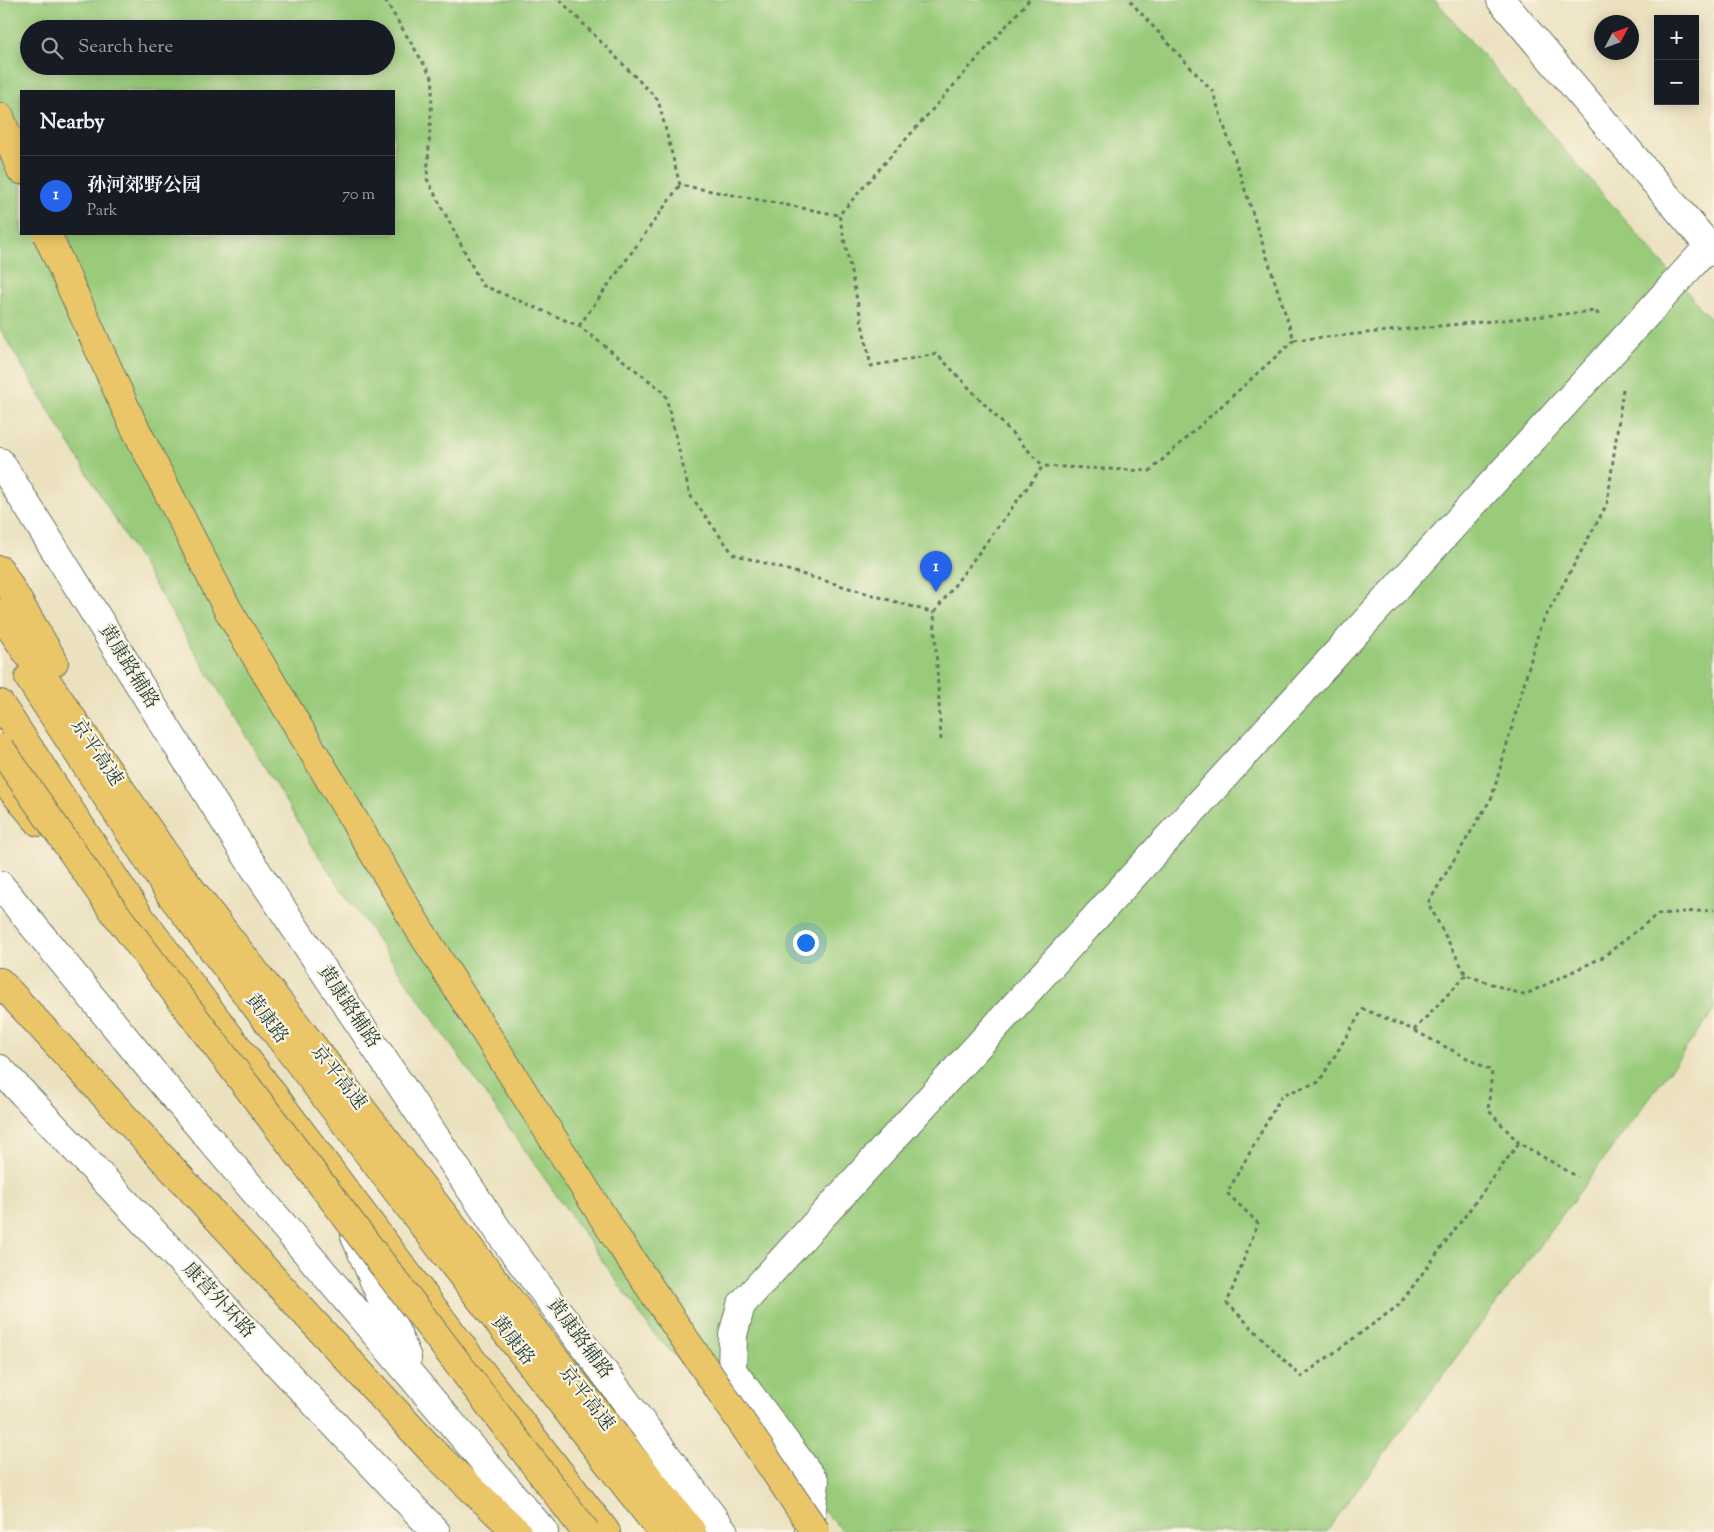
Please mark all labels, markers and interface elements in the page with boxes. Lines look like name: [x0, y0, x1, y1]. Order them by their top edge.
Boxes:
north arrow: [1594, 15, 1639, 60]
map controls: [1654, 15, 1699, 105]
button: +: [1654, 15, 1699, 60]
search box: [20, 20, 395, 75]
icon: search: [38, 34, 66, 62]
text: Search here: [78, 34, 173, 61]
button: −: [1654, 60, 1699, 105]
text: Nearby: [40, 108, 105, 138]
text: 孙河郊野公园: [87, 173, 201, 200]
text: 1: [53, 184, 59, 207]
text: 70 m: [342, 184, 375, 207]
text: Park: [87, 200, 118, 223]
pin: 1: [920, 551, 952, 592]
street label: 黄康路辅路: [91, 620, 165, 714]
street label: 京平高速: [64, 714, 128, 792]
your location: [793, 930, 819, 956]
street label: 黄康路辅路: [310, 960, 386, 1054]
street label: 黄康路: [238, 988, 294, 1050]
street label: 京平高速: [304, 1040, 372, 1116]
street label: 康营外环路: [176, 1257, 260, 1345]
street label: 黄康路辅路: [540, 1293, 618, 1385]
street label: 黄康路: [484, 1310, 540, 1372]
street label: 京平高速: [552, 1361, 620, 1437]

